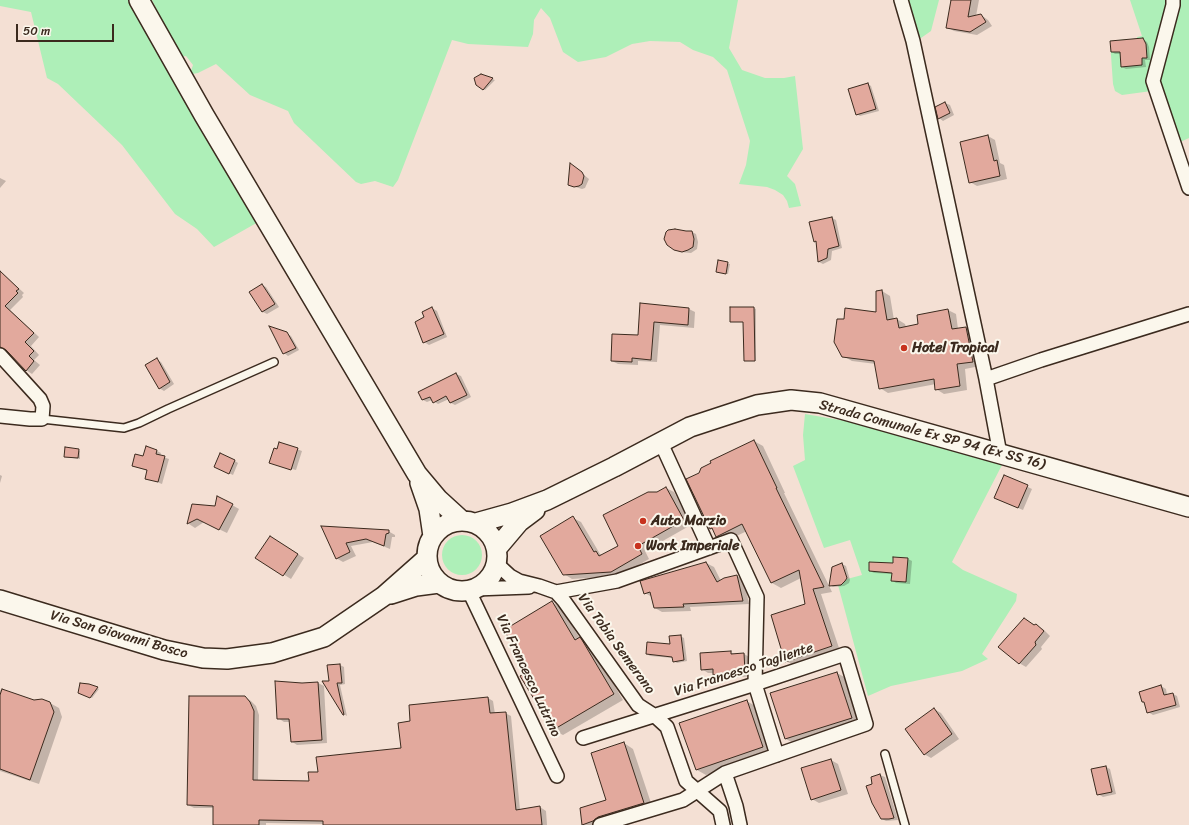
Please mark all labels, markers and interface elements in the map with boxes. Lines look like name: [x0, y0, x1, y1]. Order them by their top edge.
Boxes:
scale bar: [18, 16, 116, 42]
text: 50 m: [23, 20, 50, 42]
place label: Hotel Tropical: [912, 340, 999, 356]
marker: Hotel Tropical: [899, 343, 909, 353]
street label: Strada Comunale Ex SP 94 (Ex SS 16): [817, 397, 1047, 473]
place label: Auto Marzio: [651, 513, 726, 529]
marker: Auto Marzio: [638, 516, 648, 526]
place label: Work Imperiale: [646, 538, 739, 554]
marker: Work Imperiale: [633, 541, 643, 551]
street label: Via Tobia Semerano: [574, 590, 658, 698]
street label: Via San Giovanni Bosco: [48, 607, 190, 663]
street label: Via Francesco Lutrino: [492, 612, 564, 740]
street label: Via Francesco Tagliente: [672, 640, 816, 700]

